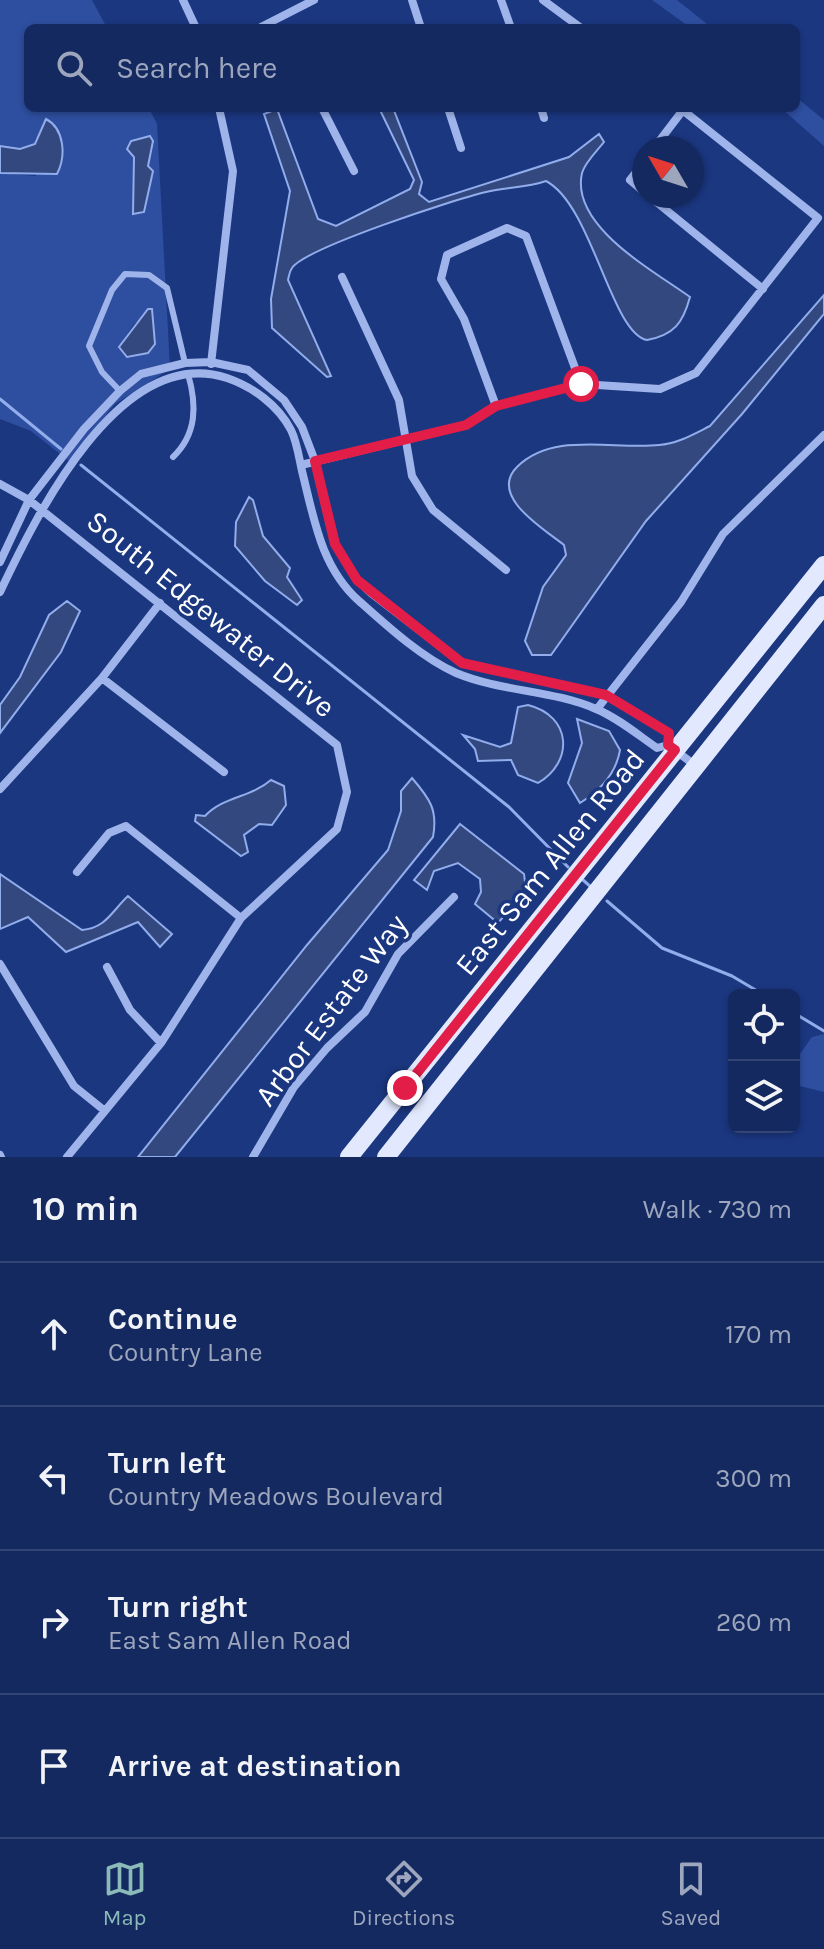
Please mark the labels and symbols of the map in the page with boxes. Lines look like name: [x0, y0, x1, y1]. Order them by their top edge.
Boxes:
north arrow: [632, 136, 704, 208]
route start: [563, 366, 599, 402]
street label: South Edgewater Drive: [80, 503, 342, 725]
street label: East Sam Allen Road: [448, 741, 652, 983]
street label: Arbor Estate Way: [247, 907, 415, 1113]
route end: [387, 1070, 423, 1106]

